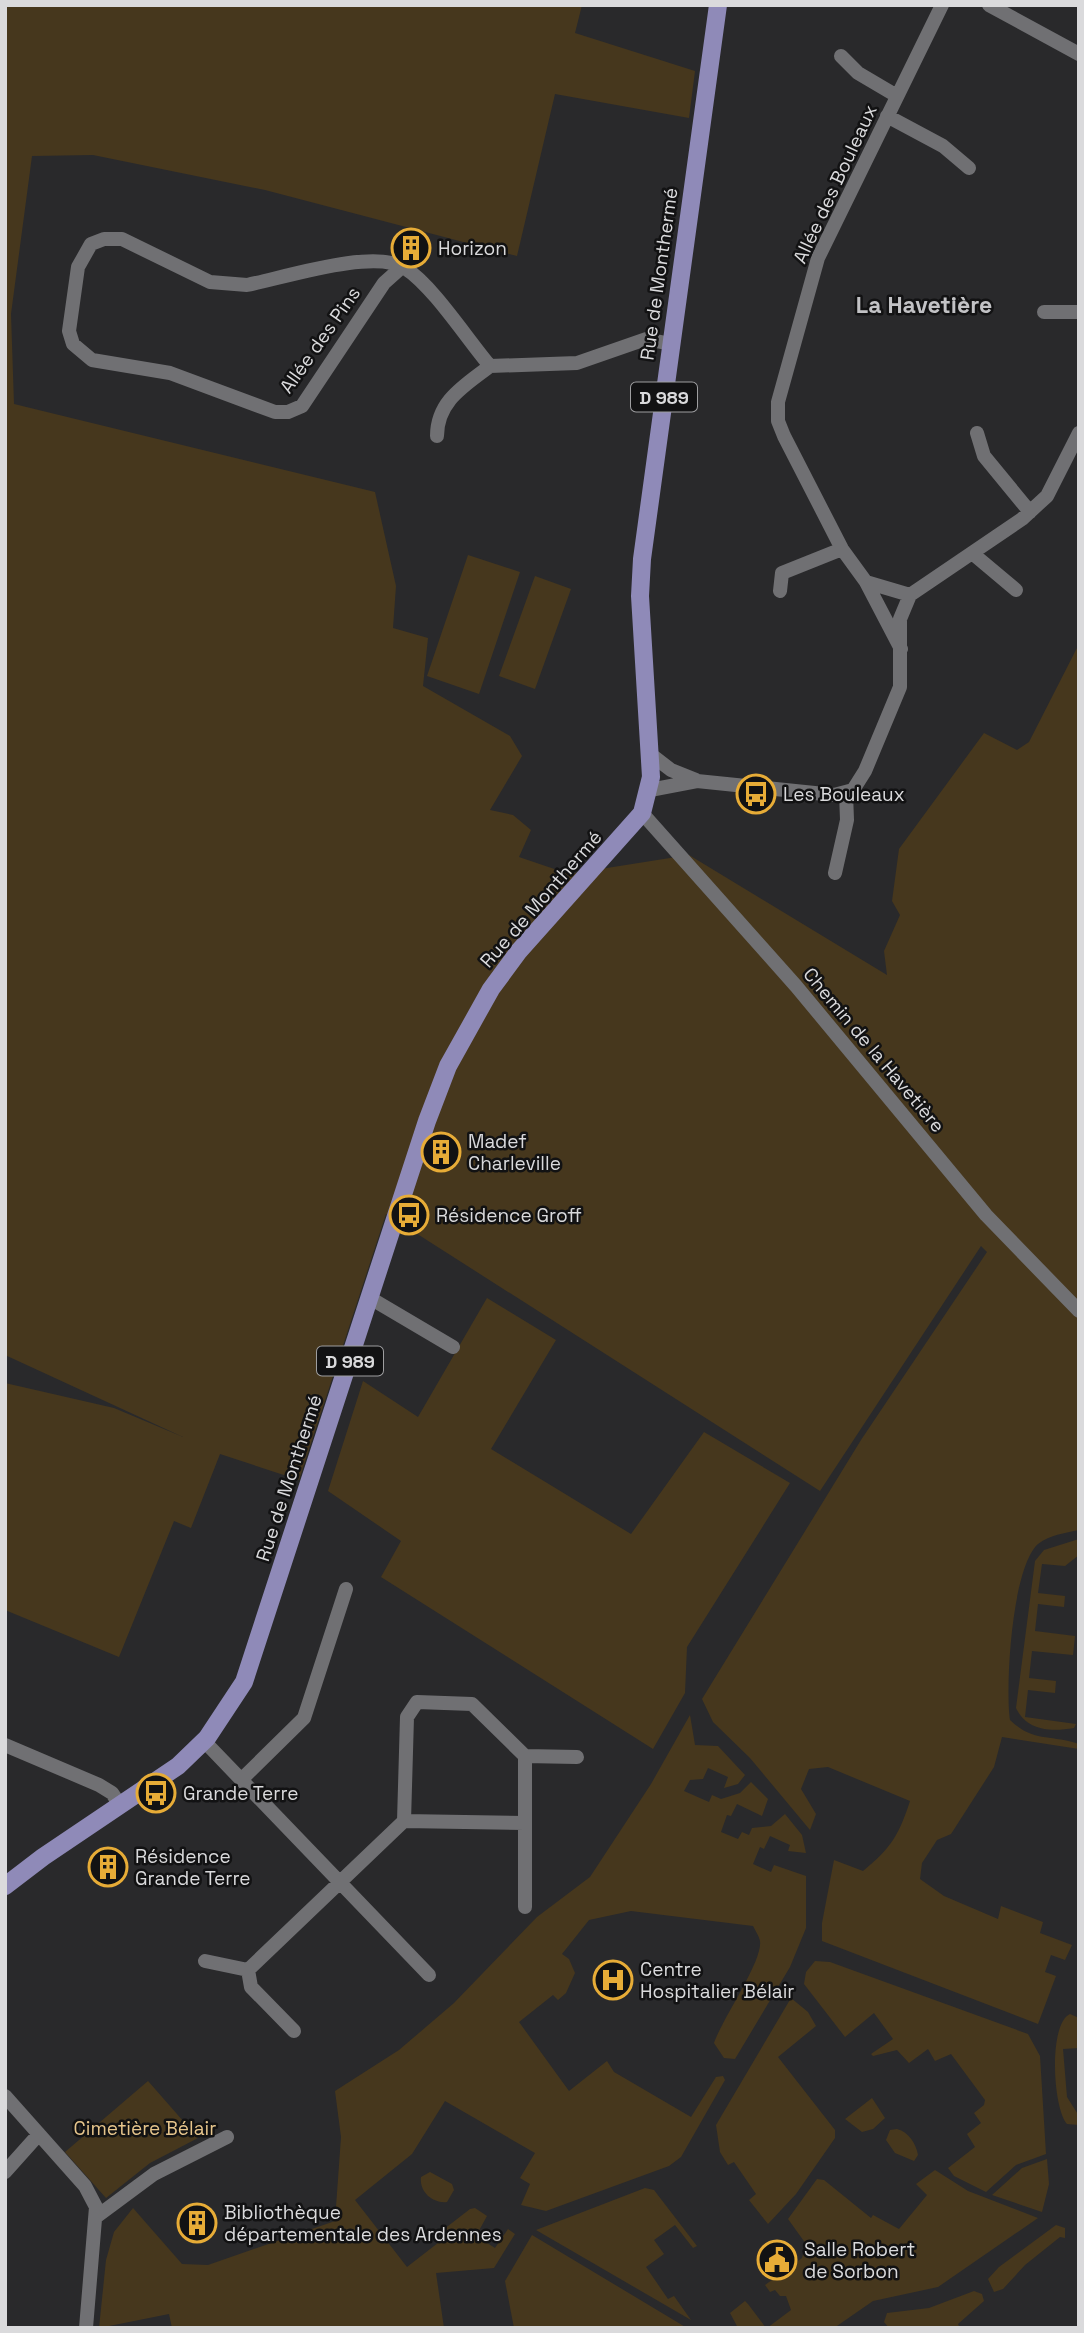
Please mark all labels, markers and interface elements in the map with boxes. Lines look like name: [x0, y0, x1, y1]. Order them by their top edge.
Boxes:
street label: Allée des Bouleaux: [787, 101, 883, 267]
street label: Rue de Monthermé: [635, 186, 683, 362]
building icon: Horizon: [390, 227, 432, 269]
place label: Horizon: [438, 236, 507, 261]
street label: Allée des Pins: [274, 282, 366, 398]
district label: La Havetière: [856, 290, 992, 320]
road number: D 989: [631, 382, 697, 412]
bus stop icon: Les Bouleaux: [735, 773, 777, 815]
place label: Les Bouleaux: [783, 782, 905, 807]
street label: Rue de Monthermé: [474, 825, 608, 973]
street label: Chemin de la Havetière: [798, 962, 950, 1138]
place label: Madef Charleville: [468, 1129, 561, 1176]
building icon: Madef Charleville: [420, 1131, 462, 1173]
bus stop icon: Résidence Groff: [388, 1194, 430, 1236]
place label: Résidence Groff: [436, 1203, 582, 1228]
road number: D 989: [317, 1346, 383, 1376]
street label: Rue de Monthermé: [250, 1391, 328, 1565]
bus stop icon: Grande Terre: [135, 1772, 177, 1814]
place label: Grande Terre: [183, 1781, 299, 1806]
place label: Résidence Grande Terre: [135, 1844, 251, 1891]
building icon: Résidence Grande Terre: [87, 1846, 129, 1888]
place label: Centre Hospitalier Bélair: [640, 1957, 795, 2004]
hospital icon: Centre Hospitalier Bélair: [592, 1959, 634, 2001]
park label: Cimetière Bélair: [74, 2116, 216, 2141]
place label: Bibliothèque départementale des Ardennes: [224, 2200, 502, 2247]
building icon: Bibliothèque départementale des Ardennes: [176, 2202, 218, 2244]
place label: Salle Robert de Sorbon: [804, 2237, 915, 2284]
public building icon: Salle Robert de Sorbon: [756, 2239, 798, 2281]

